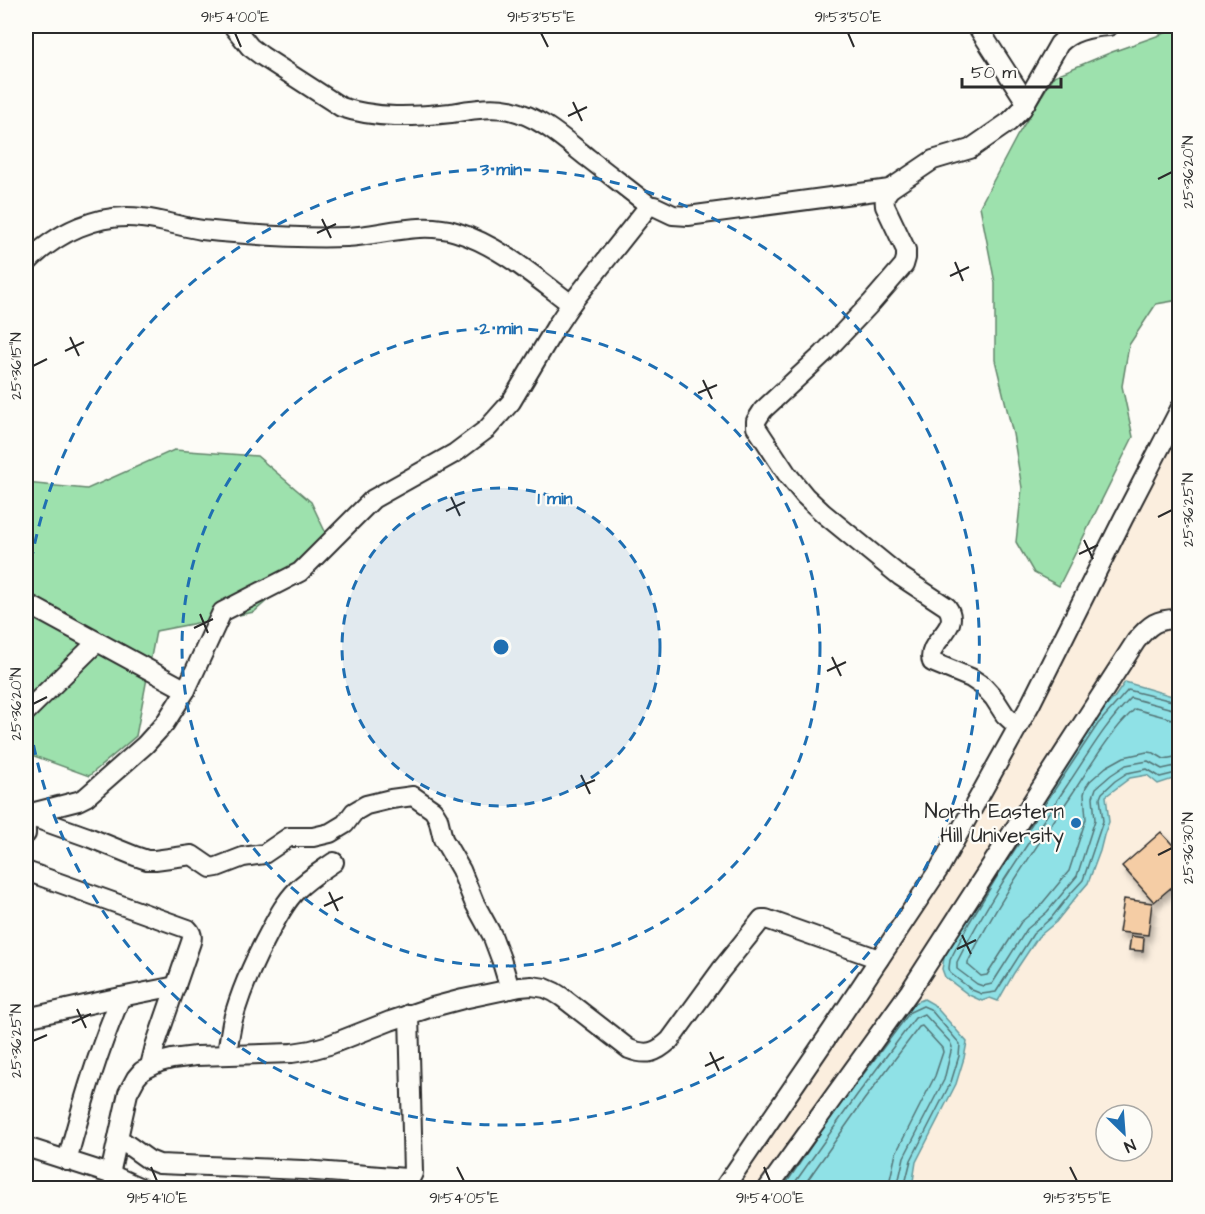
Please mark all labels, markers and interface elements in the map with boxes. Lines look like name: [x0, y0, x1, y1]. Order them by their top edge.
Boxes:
text: 91°54'00"E: [201, 7, 269, 28]
text: 91°53'55"E: [507, 7, 575, 28]
text: 91°53'50"E: [815, 7, 882, 28]
scale bar: [962, 51, 1061, 89]
text: 50 m: [971, 60, 1016, 85]
text: 25°36'20"N: [1178, 136, 1199, 208]
text: 3 min: [479, 157, 522, 182]
text: 2 min: [478, 316, 523, 341]
text: 25°36'15"N: [6, 332, 27, 400]
text: 25°36'25"N: [1178, 473, 1199, 547]
text: 1 min: [537, 486, 573, 511]
centre of rings: [491, 637, 511, 657]
text: 25°36'20"N: [6, 668, 27, 740]
place label: North Eastern Hill University: [925, 797, 1064, 852]
text: 25°36'30"N: [1178, 812, 1199, 884]
marker: North Eastern Hill University: [1069, 816, 1083, 830]
text: 25°36'25"N: [6, 1004, 27, 1078]
north arrow: [1094, 1103, 1154, 1163]
text: N: [1121, 1134, 1139, 1158]
text: 91°54'10"E: [127, 1188, 188, 1209]
text: 91°54'05"E: [429, 1188, 499, 1209]
text: 91°54'00"E: [736, 1188, 804, 1209]
text: 91°53'55"E: [1043, 1188, 1111, 1209]

